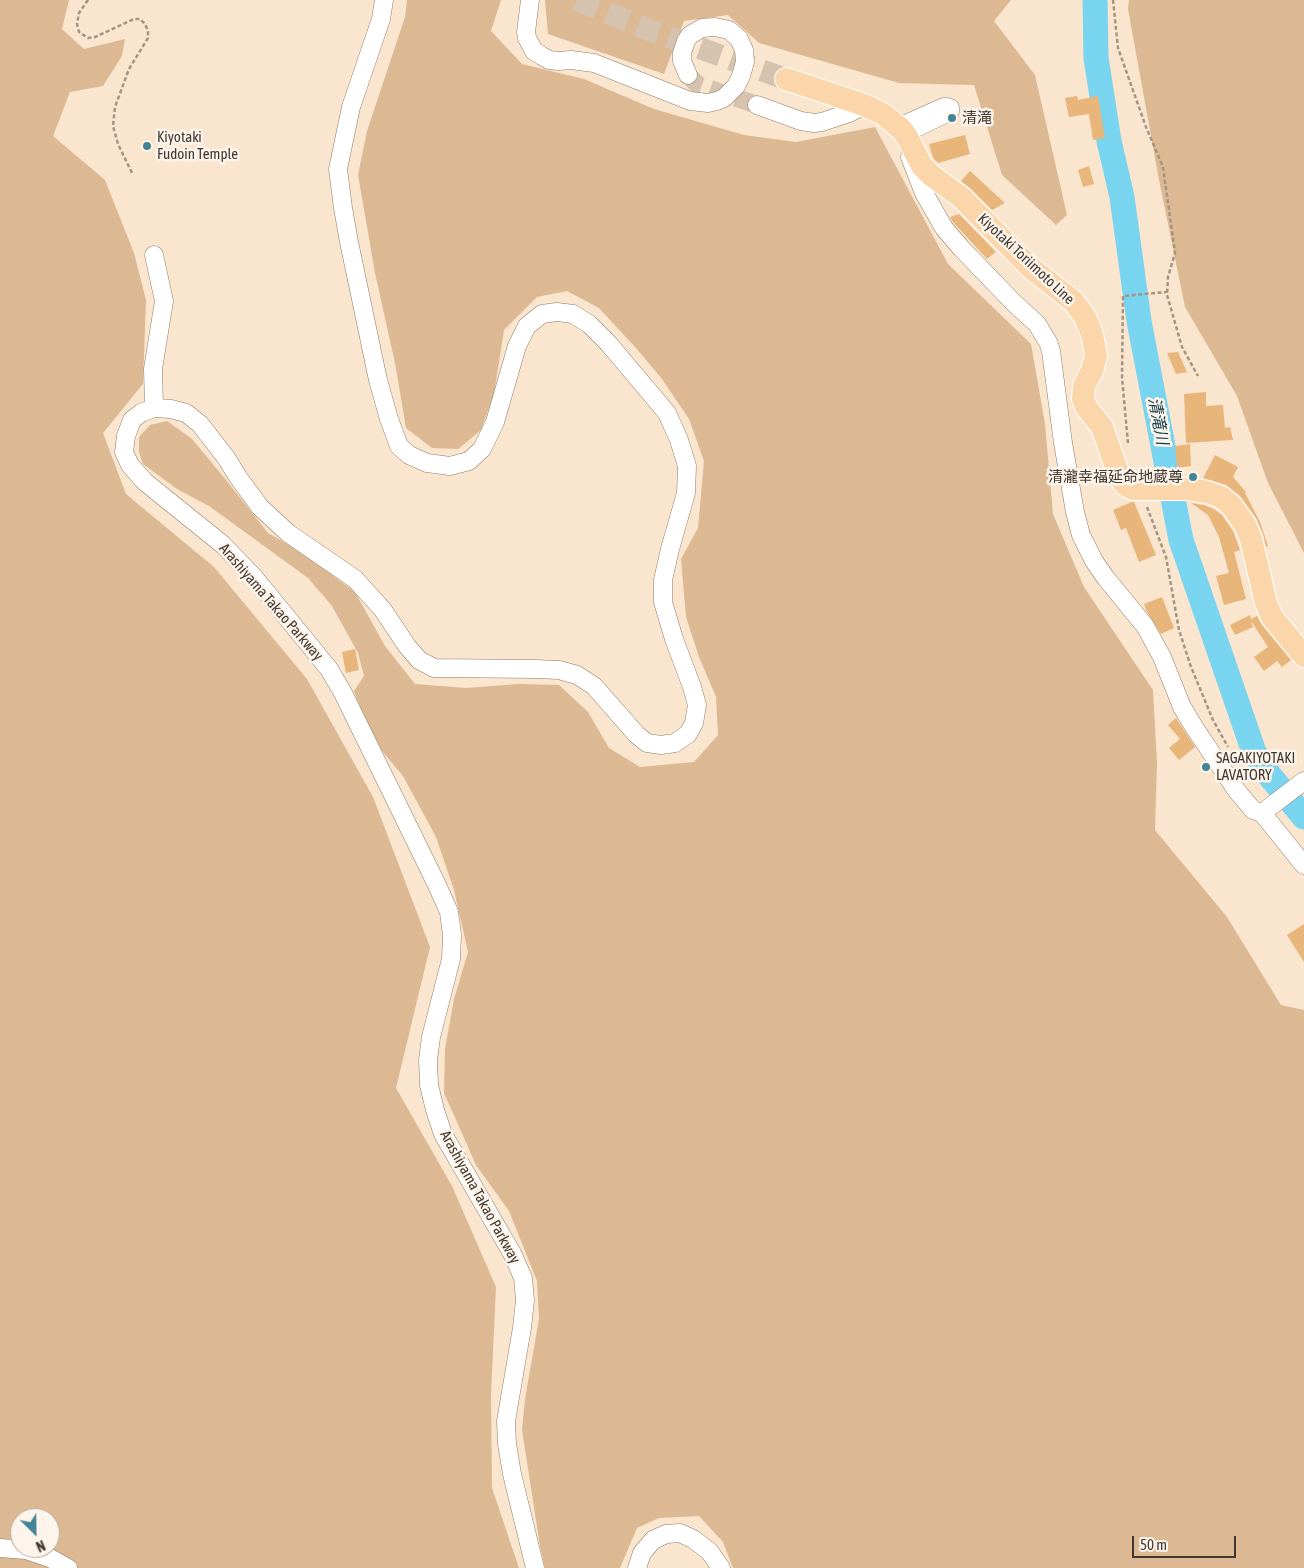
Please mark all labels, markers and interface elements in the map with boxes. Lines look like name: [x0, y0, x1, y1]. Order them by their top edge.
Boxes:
place label: 清滝: [962, 109, 992, 127]
marker: 清滝: [946, 112, 958, 124]
place label: Kiyotaki Fudoin Temple: [157, 128, 238, 163]
marker: Kiyotaki Fudoin Temple: [141, 140, 153, 152]
street label: Kiyotaki Toriimoto Line: [974, 210, 1078, 308]
water label: 清滝川: [1144, 396, 1172, 446]
place label: 清瀧幸福延命地蔵尊: [1048, 468, 1183, 486]
marker: 清瀧幸福延命地蔵尊: [1187, 471, 1199, 483]
street label: Arashiyama Takao Parkway: [215, 540, 327, 664]
place label: SAGAKIYOTAKI LAVATORY: [1216, 749, 1295, 784]
marker: SAGAKIYOTAKI LAVATORY: [1200, 761, 1212, 773]
street label: Arashiyama Takao Parkway: [436, 1127, 524, 1267]
north arrow: [10, 1508, 60, 1558]
scale bar: [1134, 1526, 1238, 1558]
text: 50 m: [1140, 1536, 1167, 1553]
text: N: [34, 1537, 47, 1555]

